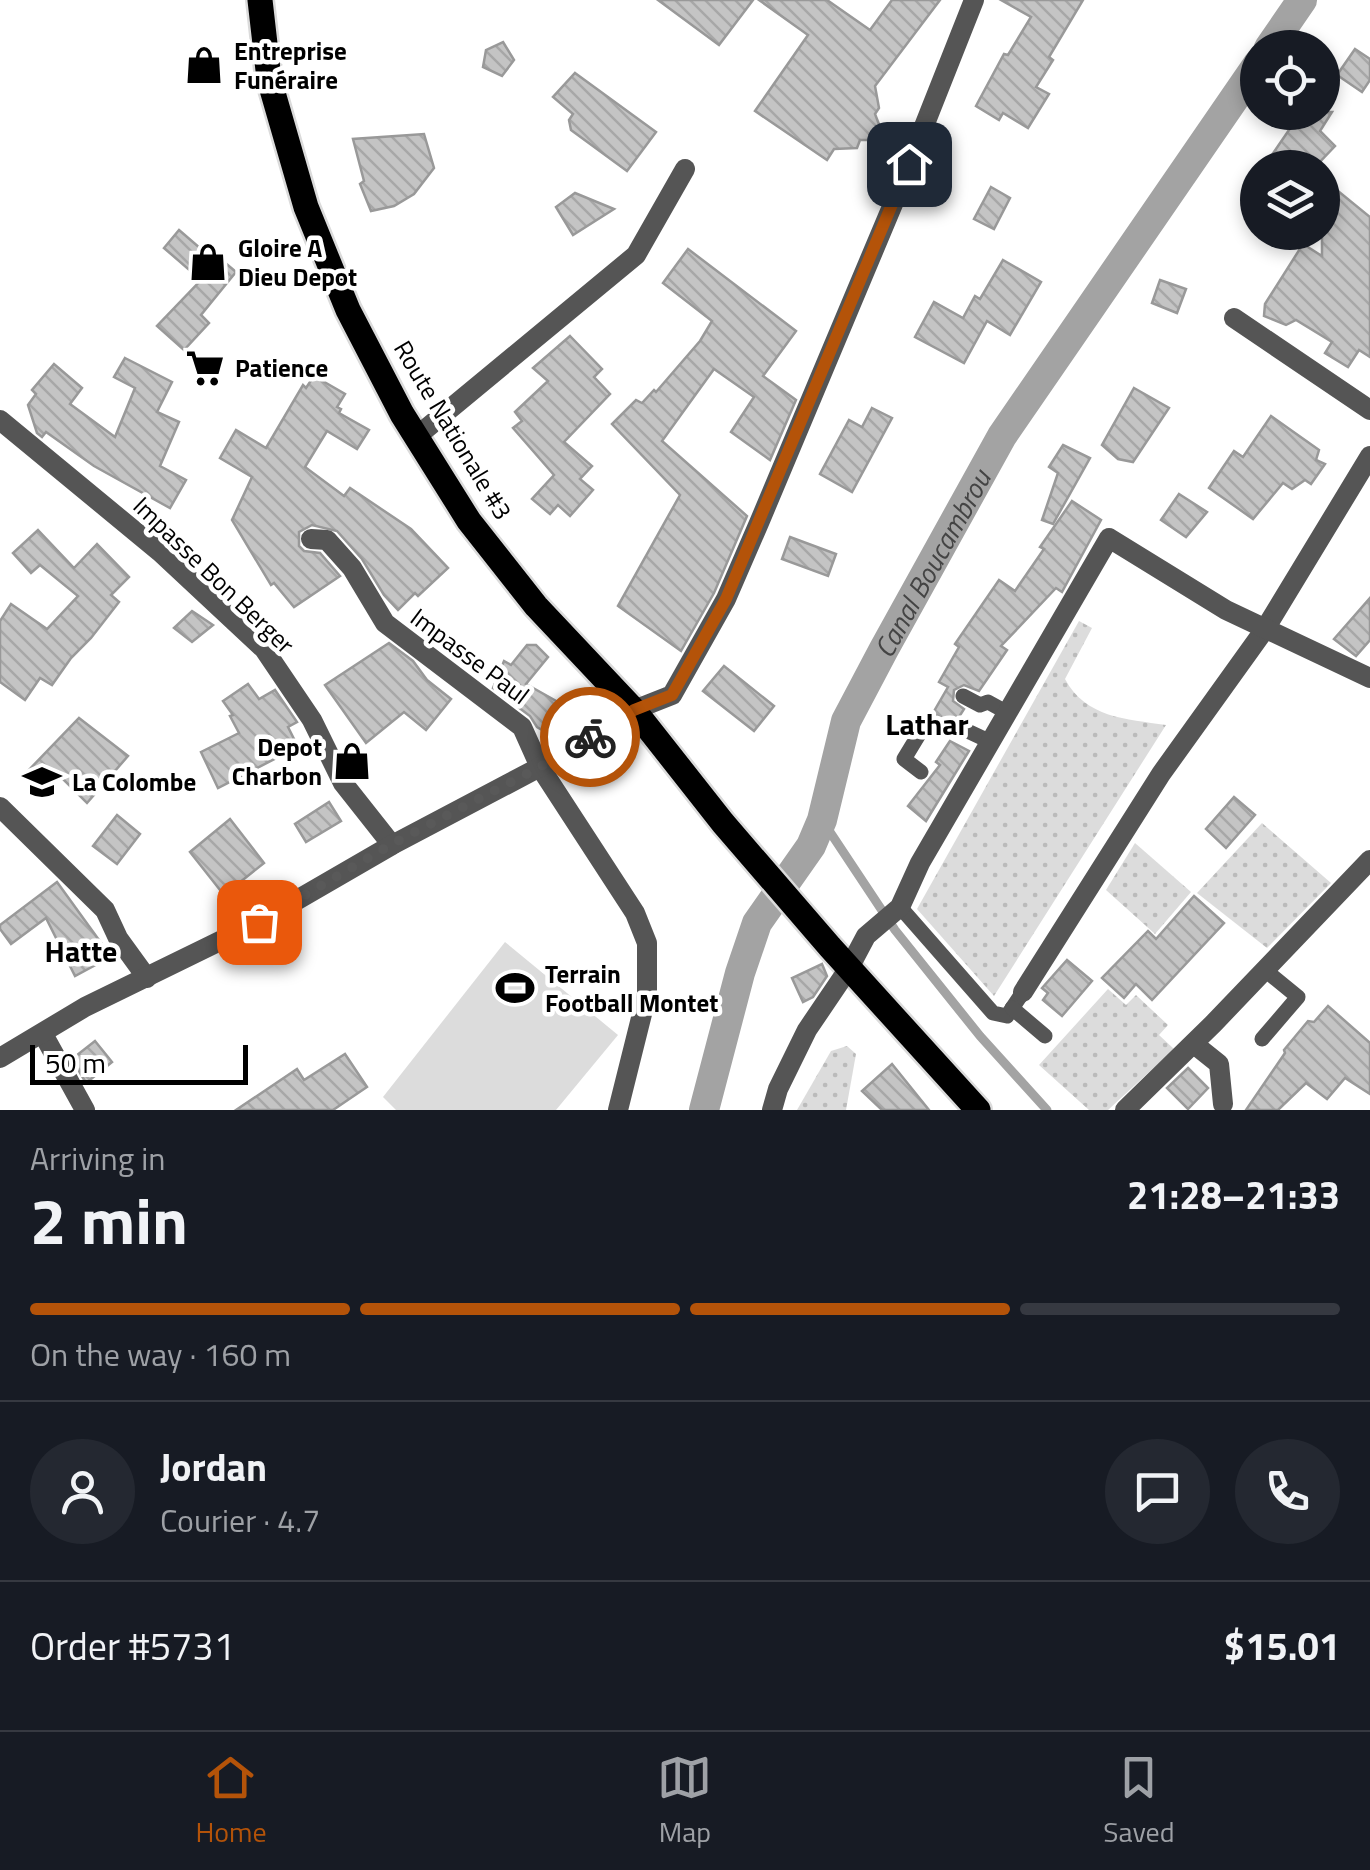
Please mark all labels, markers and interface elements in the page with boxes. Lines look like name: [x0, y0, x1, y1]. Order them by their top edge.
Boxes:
map controls: [1240, 30, 1340, 250]
button: locate: [1240, 30, 1340, 130]
place label: Entreprise Funéraire: [234, 32, 347, 99]
shop icon: Entreprise Funéraire: [183, 44, 225, 86]
pin: [867, 122, 952, 207]
icon: home: [882, 137, 937, 192]
button: layers: [1240, 150, 1340, 250]
place label: Gloire A Dieu Depot: [238, 229, 357, 296]
shop icon: Gloire A Dieu Depot: [187, 241, 229, 283]
street label: Route Nationale #3: [384, 333, 522, 527]
supermarket icon: Patience: [184, 347, 226, 389]
place label: Patience: [235, 349, 328, 387]
water label: Canal Boucambrou: [862, 460, 1002, 665]
street label: Impasse Bon Berger: [124, 488, 304, 663]
street label: Impasse Paul: [402, 599, 538, 713]
courier: [540, 687, 640, 787]
district label: Lathar: [885, 701, 969, 747]
icon: bike: [563, 710, 618, 765]
place label: Depot Charbon: [232, 728, 322, 795]
shop icon: Depot Charbon: [331, 740, 373, 782]
school or university icon: La Colombe: [21, 761, 63, 803]
place label: La Colombe: [72, 763, 196, 801]
pin: [217, 880, 302, 965]
icon: bag: [232, 895, 287, 950]
district label: Hatte: [45, 928, 117, 974]
place label: Terrain Football Montet: [545, 955, 718, 1022]
sports icon: Terrain Football Montet: [494, 967, 536, 1009]
scale bar: [30, 1040, 248, 1084]
text: 50 m: [45, 1041, 106, 1084]
text: Arriving in: [30, 1134, 166, 1182]
text: 21:28–21:33: [1127, 1166, 1340, 1224]
text: 2 min: [30, 1170, 188, 1269]
text: On the way · 160 m: [30, 1330, 291, 1378]
text: Jordan: [160, 1438, 267, 1496]
button: person: [30, 1439, 135, 1544]
button: chat: [1105, 1439, 1210, 1544]
button: phone: [1235, 1439, 1340, 1544]
text: Courier · 4.7: [160, 1496, 320, 1544]
text: Order #5731: [30, 1617, 235, 1675]
text: $15.01: [1224, 1617, 1340, 1675]
tab: Home: [195, 1750, 267, 1853]
tab: Map: [657, 1750, 712, 1853]
tab: Saved: [1103, 1750, 1175, 1853]

